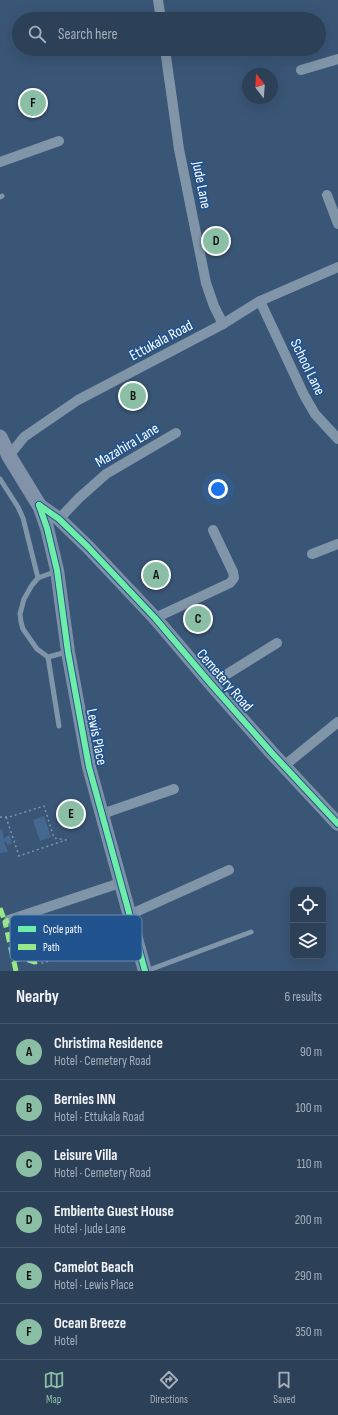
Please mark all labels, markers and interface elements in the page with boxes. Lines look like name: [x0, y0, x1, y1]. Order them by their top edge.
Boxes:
search box: [12, 12, 326, 56]
icon: search: [26, 23, 48, 45]
text: Search here: [58, 25, 118, 44]
north arrow: [242, 68, 278, 104]
pin: F: [20, 88, 46, 118]
street label: Jude Lane: [187, 159, 215, 210]
pin: D: [203, 226, 229, 256]
street label: Ettukala Road: [126, 316, 196, 365]
street label: School Lane: [286, 336, 329, 398]
pin: B: [120, 381, 146, 411]
street label: Mazahira Lane: [92, 419, 163, 472]
your location: [208, 479, 228, 499]
pin: A: [143, 560, 169, 590]
pin: C: [185, 604, 211, 634]
street label: Cemetery Road: [192, 645, 257, 716]
street label: Lewis Place: [82, 707, 111, 767]
pin: E: [58, 799, 84, 829]
map controls: [290, 887, 326, 959]
button: locate: [290, 887, 326, 923]
legend: [10, 915, 142, 961]
text: Cycle path: [43, 923, 82, 936]
button: layers: [290, 923, 326, 959]
text: Path: [43, 941, 60, 954]
text: Nearby: [16, 987, 59, 1007]
text: 6 results: [284, 989, 322, 1005]
text: Christima Residence: [54, 1034, 163, 1053]
text: A: [26, 1044, 32, 1060]
text: 90 m: [300, 1044, 322, 1060]
text: Hotel · Cemetery Road: [54, 1053, 151, 1069]
text: Bernies INN: [54, 1090, 116, 1109]
text: B: [26, 1100, 32, 1116]
text: 100 m: [295, 1100, 322, 1116]
text: Hotel · Ettukala Road: [54, 1109, 144, 1125]
text: Leisure Villa: [54, 1146, 117, 1165]
text: C: [26, 1156, 32, 1172]
text: 110 m: [297, 1156, 322, 1172]
text: Hotel · Cemetery Road: [54, 1165, 151, 1181]
text: Embiente Guest House: [54, 1202, 174, 1221]
text: D: [26, 1212, 32, 1228]
text: 200 m: [295, 1212, 322, 1228]
text: Hotel · Jude Lane: [54, 1221, 126, 1237]
text: Camelot Beach: [54, 1258, 134, 1277]
text: E: [26, 1268, 32, 1284]
text: 290 m: [295, 1268, 322, 1284]
text: Hotel · Lewis Place: [54, 1277, 134, 1293]
text: Ocean Breeze: [54, 1314, 126, 1333]
text: F: [26, 1324, 32, 1340]
text: 350 m: [295, 1324, 322, 1340]
text: Hotel: [54, 1333, 78, 1349]
tab: Map: [43, 1369, 65, 1406]
tab: Directions: [150, 1369, 188, 1406]
tab: Saved: [273, 1369, 295, 1406]

